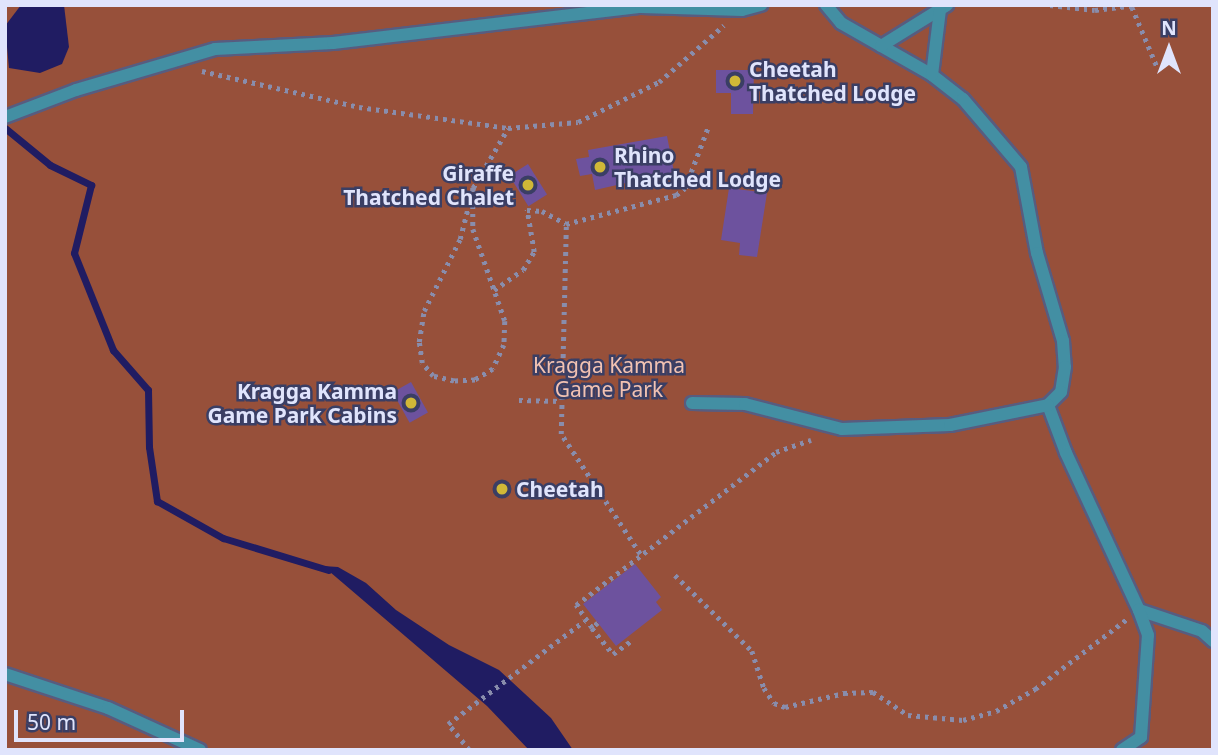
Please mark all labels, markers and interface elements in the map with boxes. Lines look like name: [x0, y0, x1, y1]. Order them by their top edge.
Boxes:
north arrow: [1134, 14, 1204, 84]
text: N: [1161, 15, 1177, 41]
place label: Cheetah Thatched Lodge: [749, 56, 916, 106]
marker: Cheetah Thatched Lodge: [727, 73, 743, 89]
place label: Rhino Thatched Lodge: [614, 142, 781, 192]
marker: Rhino Thatched Lodge: [592, 159, 608, 175]
place label: Giraffe Thatched Chalet: [343, 160, 514, 210]
marker: Giraffe Thatched Chalet: [520, 177, 536, 193]
park label: Kragga Kamma Game Park: [533, 352, 685, 402]
place label: Kragga Kamma Game Park Cabins: [207, 378, 397, 428]
marker: Kragga Kamma Game Park Cabins: [403, 395, 419, 411]
place label: Cheetah: [516, 476, 604, 502]
marker: Cheetah: [494, 481, 510, 497]
scale bar: [18, 696, 187, 740]
text: 50 m: [27, 708, 76, 736]

